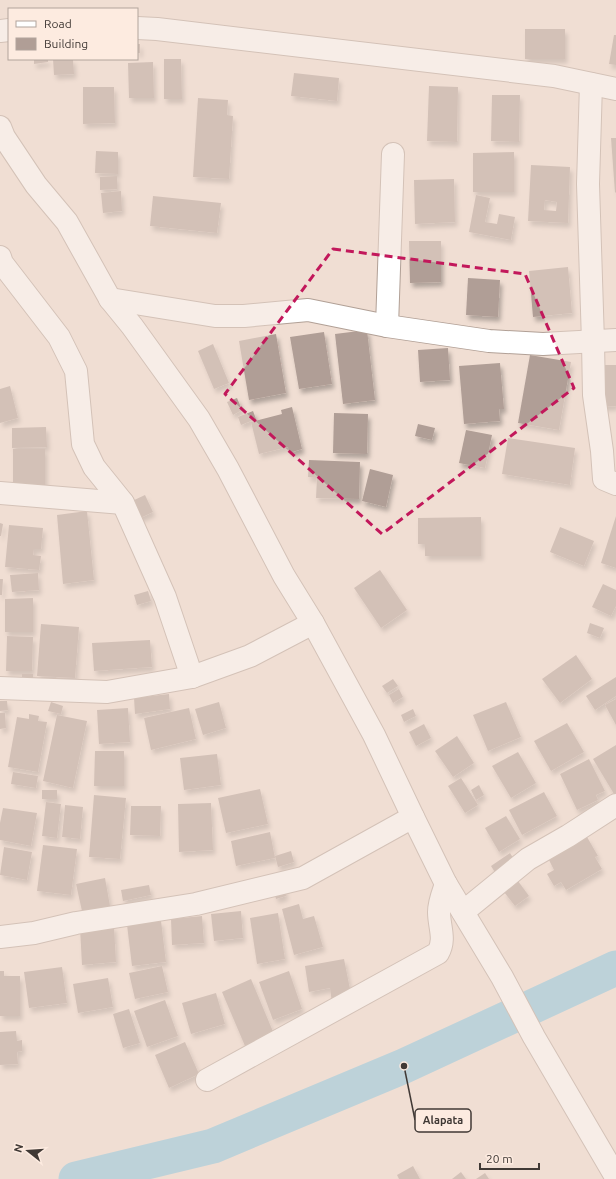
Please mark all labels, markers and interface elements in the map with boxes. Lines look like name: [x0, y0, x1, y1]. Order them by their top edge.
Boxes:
legend: [8, 8, 138, 60]
text: Road: [44, 17, 72, 30]
text: Building: [44, 37, 88, 50]
callout: Alapata: [415, 1109, 471, 1132]
text: Alapata: [423, 1114, 463, 1126]
north arrow: [8, 1131, 48, 1171]
text: N: [11, 1142, 25, 1154]
scale bar: [480, 1145, 539, 1171]
text: 20 m: [486, 1152, 513, 1165]

